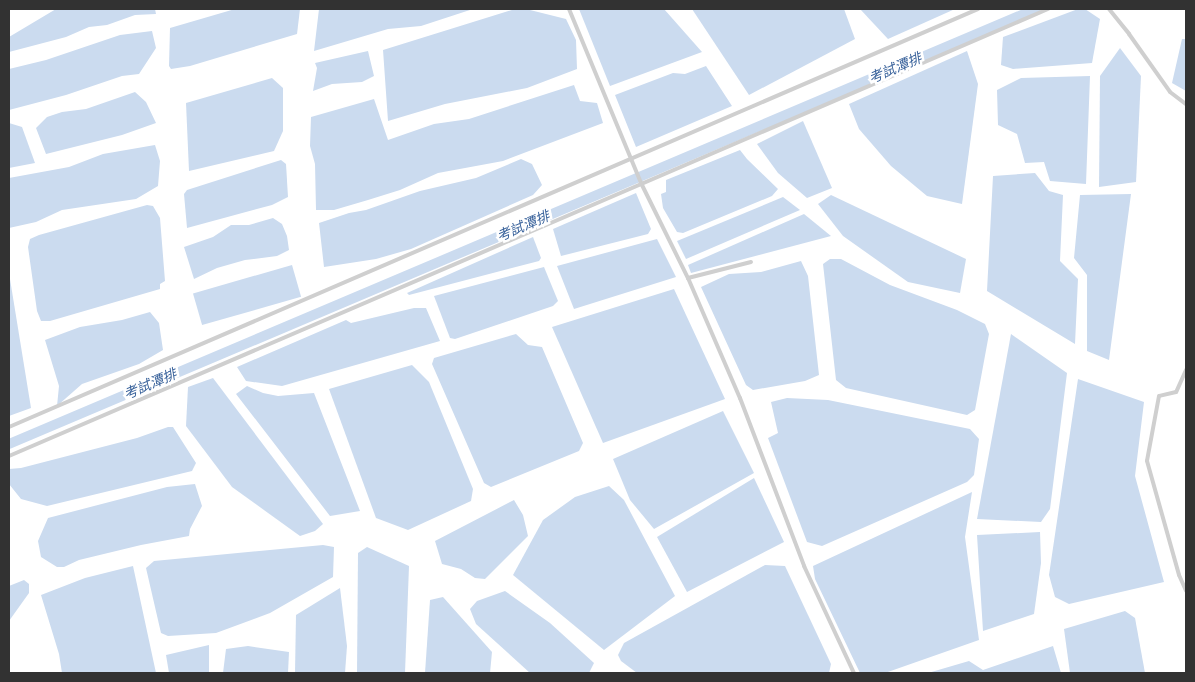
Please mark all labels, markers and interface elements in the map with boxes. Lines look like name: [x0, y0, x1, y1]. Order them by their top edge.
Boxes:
water label: 考試潭排: [866, 49, 924, 87]
water label: 考試潭排: [494, 207, 552, 245]
water label: 考試潭排: [121, 365, 179, 403]

